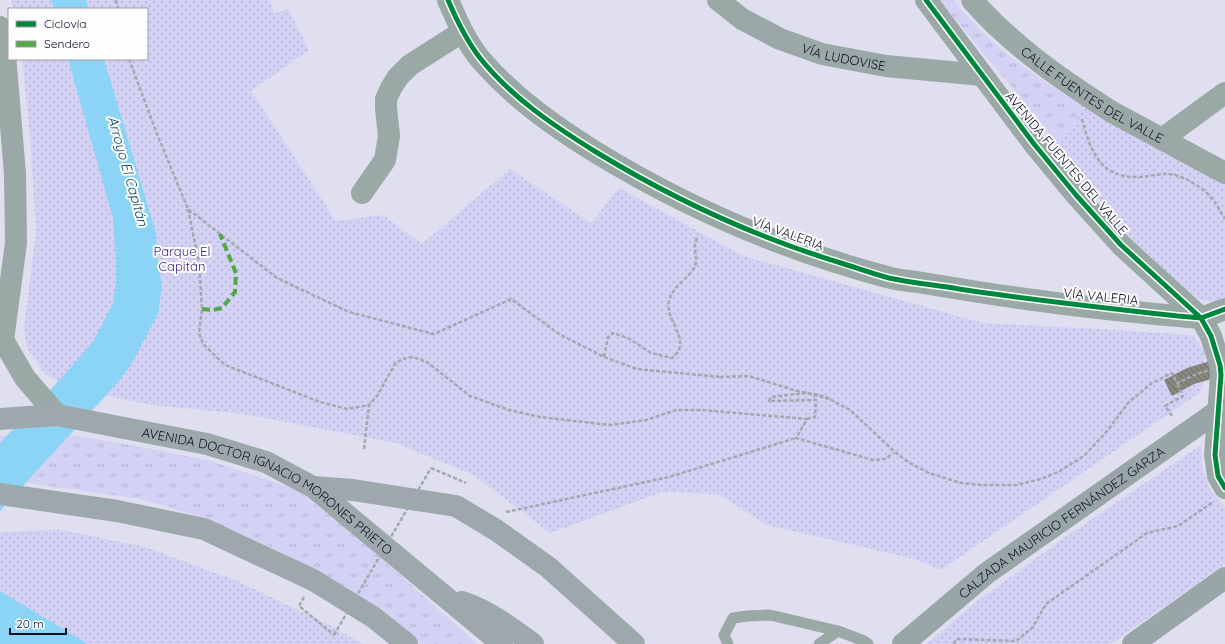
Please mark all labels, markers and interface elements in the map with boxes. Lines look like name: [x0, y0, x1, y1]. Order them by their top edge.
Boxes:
legend: [8, 8, 148, 60]
text: Ciclovía: [44, 16, 87, 31]
text: Sendero: [44, 36, 90, 51]
street label: VÍA LUDOVISE: [800, 39, 887, 74]
street label: CALLE FUENTES DEL VALLE: [1018, 43, 1166, 146]
street label: AVENIDA FUENTES DEL VALLE: [1002, 88, 1132, 238]
water label: Arroyo El Capitán: [104, 114, 153, 229]
street label: VÍA VALERIA: [750, 213, 827, 254]
park label: Parque El Capitán: [154, 243, 210, 274]
street label: VÍA VALERIA: [1063, 284, 1140, 308]
street label: AVENIDA DOCTOR IGNACIO MORONES PRIETO: [141, 424, 396, 558]
street label: CALZADA MAURICIO FERNÁNDEZ GARZA: [955, 443, 1168, 602]
scale bar: [10, 610, 66, 636]
text: 20 m: [16, 616, 44, 631]

